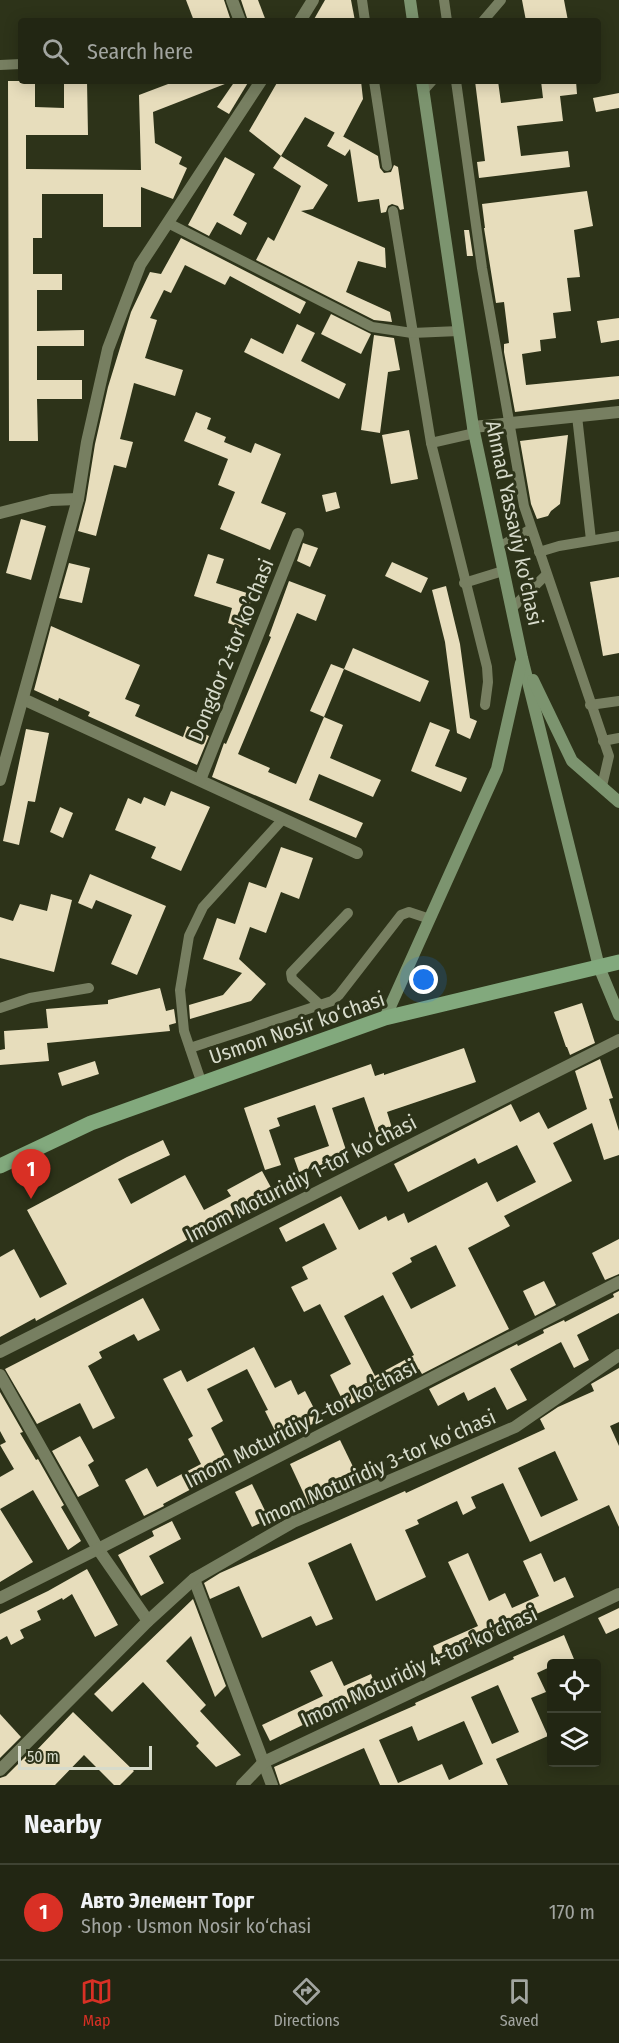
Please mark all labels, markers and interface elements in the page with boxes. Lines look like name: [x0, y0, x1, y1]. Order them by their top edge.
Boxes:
search box: [18, 18, 601, 84]
icon: search: [39, 35, 72, 68]
text: Search here: [87, 38, 193, 65]
street label: Ahmad Yassaviy ko'chasi: [480, 418, 548, 628]
street label: Dongdor 2-tor koʼchasi: [182, 555, 280, 745]
your location: [409, 965, 438, 994]
street label: Usmon Nosir ko‘chasi: [206, 986, 388, 1070]
street label: Imom Moturidiy 1-tor koʻchasi: [181, 1109, 421, 1249]
pin: 1: [12, 1150, 51, 1199]
street label: Imom Moturidiy 2-tor koʻchasi: [181, 1354, 421, 1494]
street label: Imom Moturidiy 3-tor koʻchasi: [254, 1404, 500, 1532]
street label: Imom Moturidiy 4-tor koʻchasi: [297, 1601, 541, 1733]
map controls: [547, 1659, 601, 1767]
button: locate: [547, 1659, 601, 1713]
button: layers: [547, 1713, 601, 1767]
scale bar: [18, 1743, 152, 1770]
text: 50 m: [27, 1747, 59, 1766]
text: Nearby: [24, 1809, 101, 1840]
text: Авто Элемент Торг: [81, 1887, 254, 1914]
text: 1: [39, 1900, 48, 1924]
text: 170 m: [549, 1900, 595, 1924]
text: Shop · Usmon Nosir ko‘chasi: [81, 1914, 311, 1938]
tab: Map: [80, 1975, 113, 2030]
tab: Directions: [273, 1975, 340, 2030]
tab: Saved: [500, 1975, 539, 2030]

